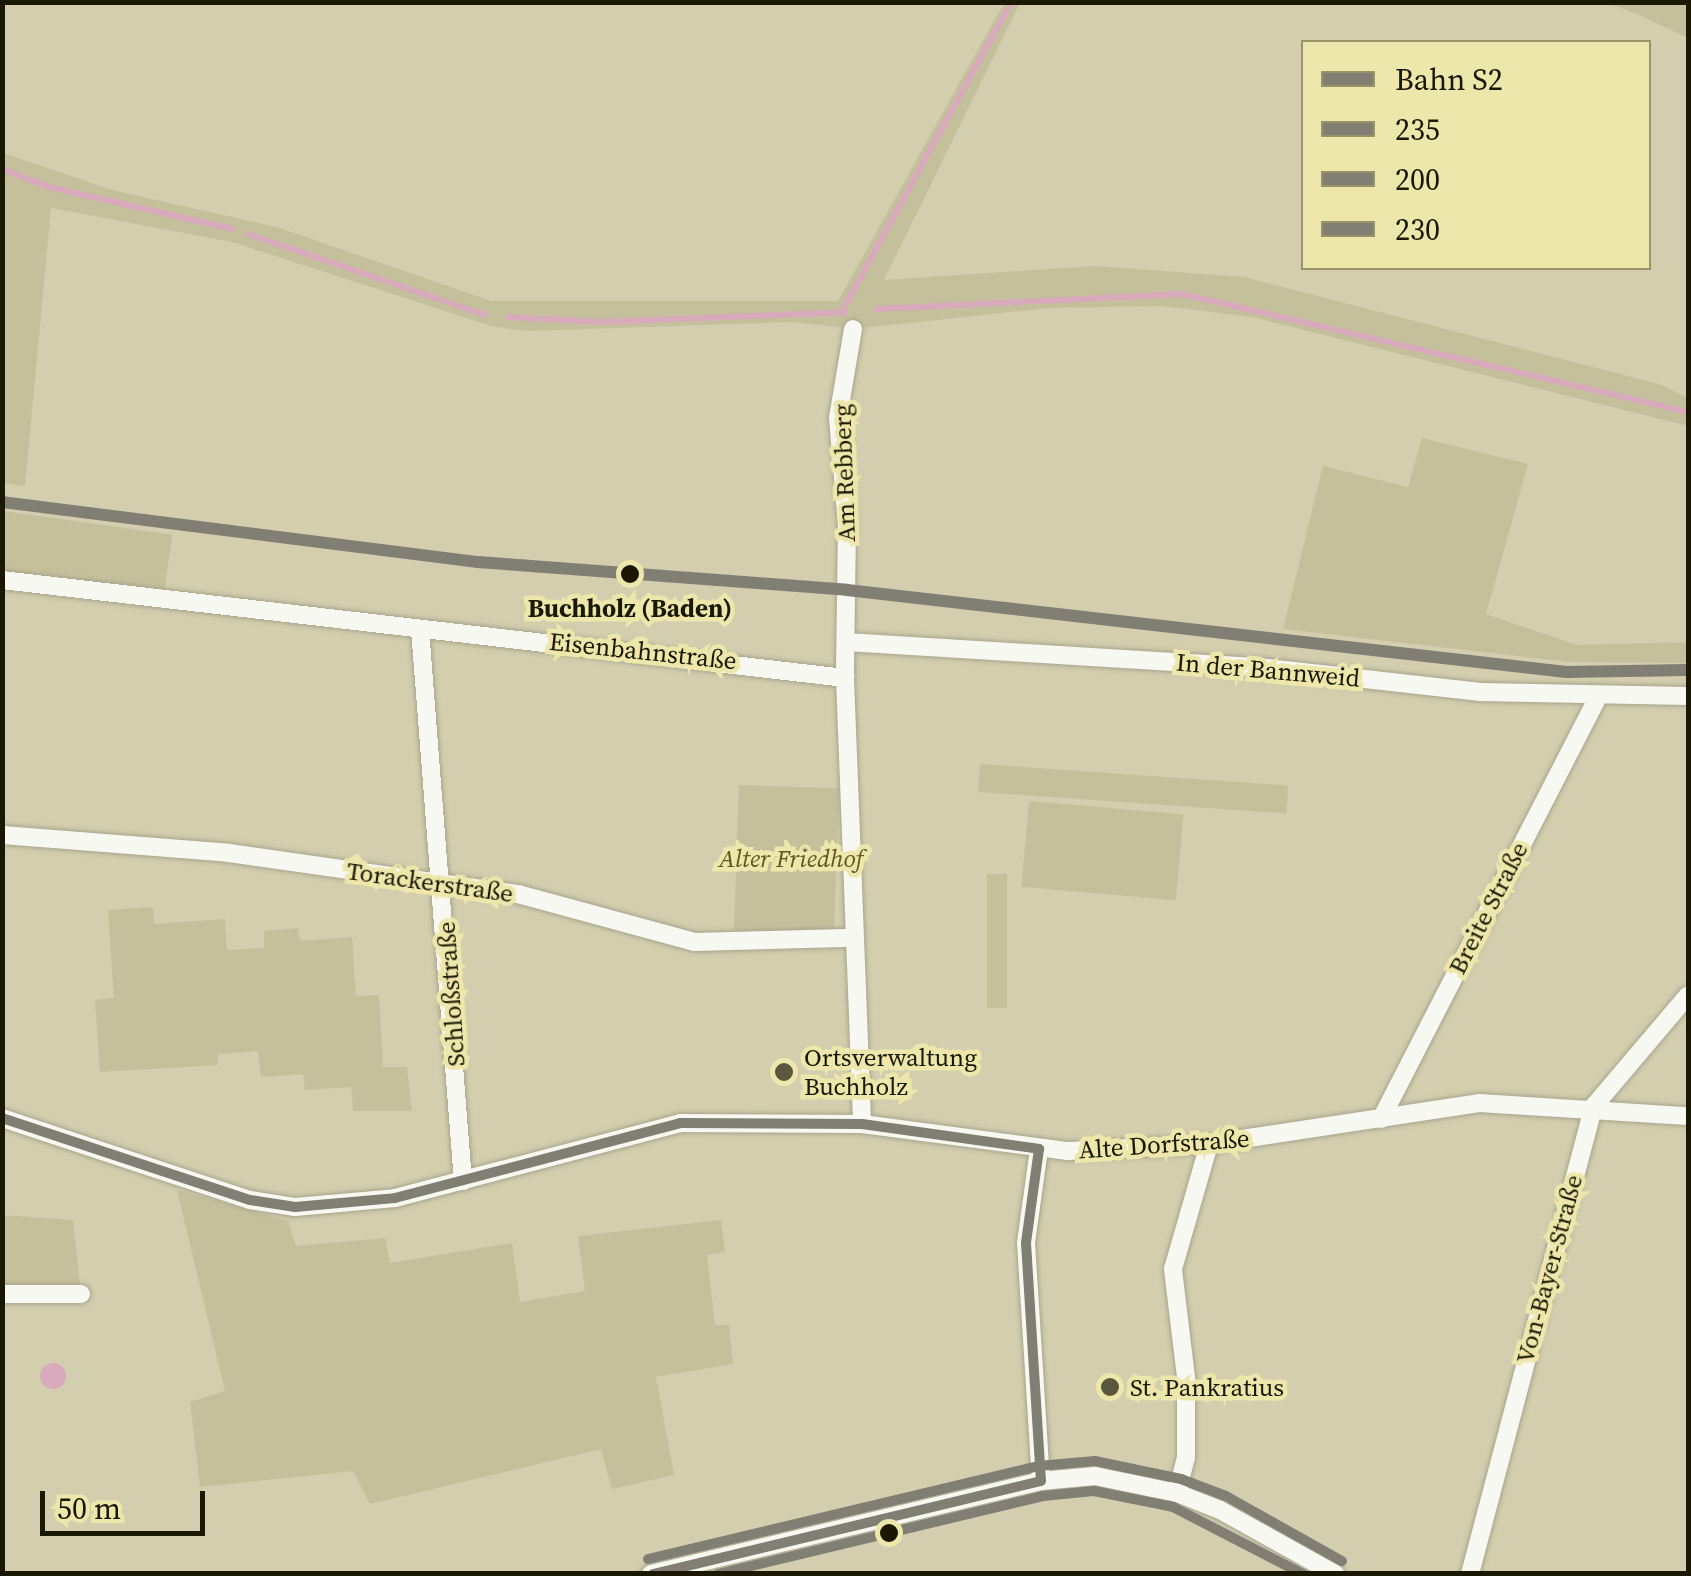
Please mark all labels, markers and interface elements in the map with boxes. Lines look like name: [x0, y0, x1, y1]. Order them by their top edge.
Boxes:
legend: [1301, 40, 1651, 270]
text: Bahn S2: [1395, 59, 1503, 100]
text: 235: [1395, 109, 1440, 150]
text: 200: [1395, 159, 1440, 200]
text: 230: [1395, 209, 1440, 250]
street label: Am Rebberg: [827, 403, 861, 543]
marker: Buchholz (Baden): [615, 559, 645, 589]
place label: Buchholz (Baden): [528, 593, 732, 623]
street label: Eisenbahnstraße: [548, 626, 738, 676]
street label: In der Bannweid: [1175, 647, 1361, 693]
street label: Breite Straße: [1442, 837, 1534, 979]
park label: Alter Friedhof: [719, 843, 863, 873]
street label: Torackerstraße: [345, 855, 515, 909]
street label: Schloßstraße: [431, 920, 471, 1068]
place label: Ortsverwaltung Buchholz: [804, 1043, 977, 1102]
marker: Ortsverwaltung Buchholz: [773, 1061, 795, 1083]
street label: Alte Dorfstraße: [1078, 1123, 1250, 1165]
street label: Von-Bayer-Straße: [1509, 1171, 1589, 1367]
place label: St. Pankratius: [1130, 1372, 1284, 1402]
marker: St. Pankratius: [1099, 1376, 1121, 1398]
scale bar: [45, 1471, 210, 1533]
text: 50 m: [57, 1488, 121, 1529]
unlabelled marker: [879, 1523, 899, 1543]

